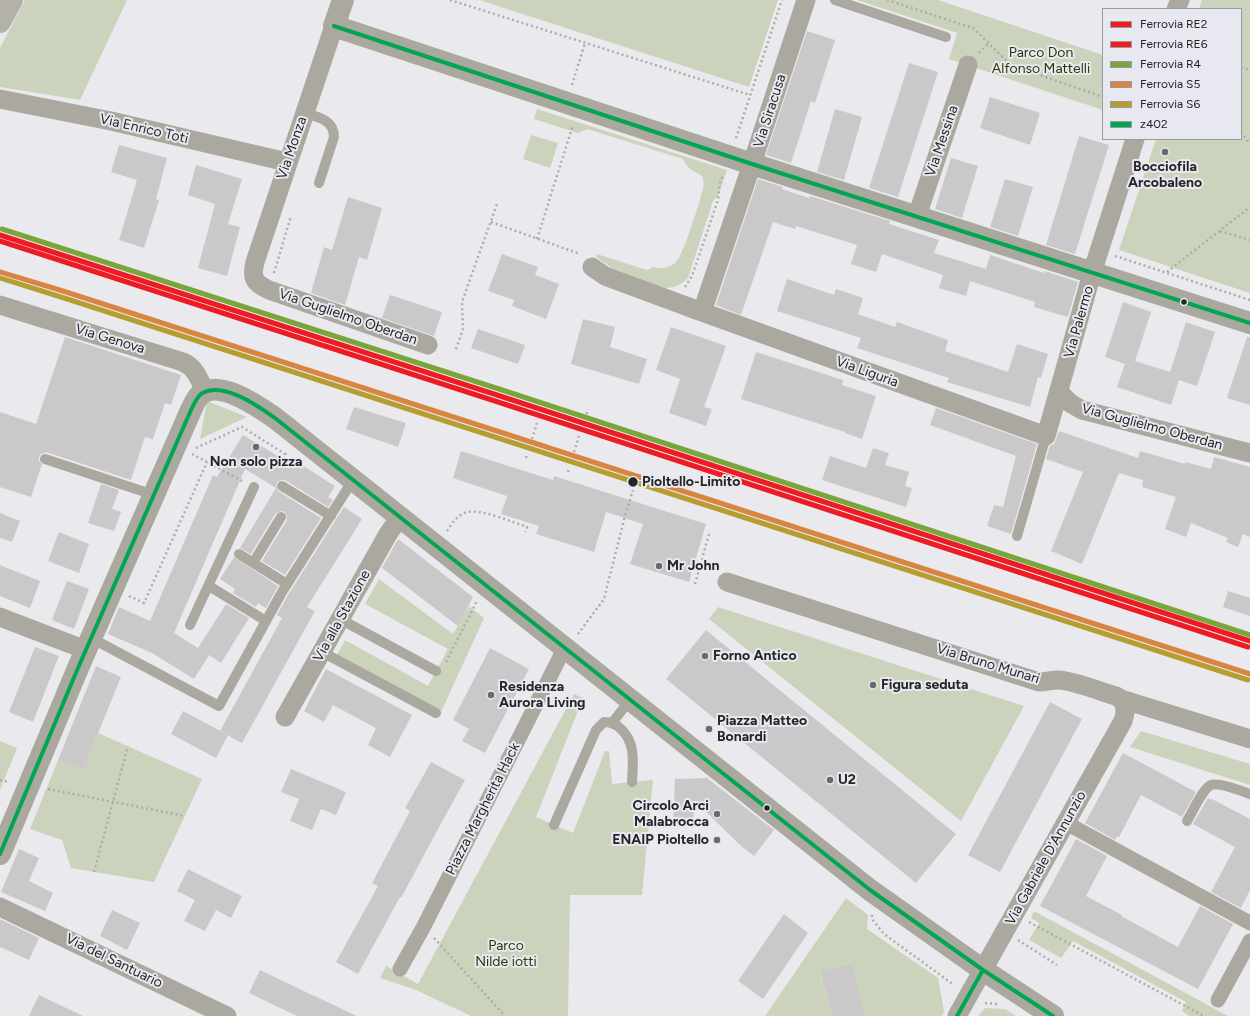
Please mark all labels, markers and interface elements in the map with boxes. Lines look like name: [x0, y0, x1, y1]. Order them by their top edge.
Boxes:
legend: [1102, 8, 1242, 140]
text: Ferrovia RE2: [1140, 17, 1207, 31]
text: Ferrovia RE6: [1140, 37, 1207, 51]
park label: Parco Don Alfonso Mattelli: [992, 45, 1090, 78]
text: Ferrovia R4: [1140, 57, 1201, 71]
street label: Via Siracusa: [750, 72, 790, 150]
text: Ferrovia S5: [1140, 77, 1200, 91]
text: Ferrovia S6: [1140, 97, 1200, 111]
street label: Via Messina: [922, 103, 962, 179]
street label: Via Enrico Toti: [98, 111, 190, 147]
street label: Via Monza: [273, 114, 311, 182]
text: z402: [1140, 117, 1168, 131]
marker: Bocciofila Arcobaleno: [1160, 147, 1170, 157]
place label: Bocciofila Arcobaleno: [1128, 159, 1202, 192]
street label: Via Palermo: [1061, 284, 1097, 360]
street label: Via Guglielmo Oberdan: [277, 285, 419, 349]
unlabelled marker: [1179, 297, 1189, 307]
street label: Via Genova: [73, 320, 147, 358]
street label: Via Liguria: [833, 353, 901, 391]
street label: Via Guglielmo Oberdan: [1080, 400, 1224, 454]
marker: Non solo pizza: [251, 442, 261, 452]
place label: Non solo pizza: [210, 454, 302, 470]
place label: Pioltello-Limito: [642, 474, 740, 490]
marker: Pioltello-Limito: [626, 475, 640, 489]
place label: Mr John: [667, 558, 719, 574]
marker: Mr John: [654, 561, 664, 571]
street label: Via alla Stazione: [310, 567, 374, 665]
street label: Via Bruno Munari: [935, 640, 1041, 688]
place label: Forno Antico: [713, 648, 797, 664]
marker: Forno Antico: [700, 651, 710, 661]
place label: Figura seduta: [881, 677, 968, 693]
place label: Residenza Aurora Living: [499, 679, 585, 712]
marker: Figura seduta: [868, 680, 878, 690]
marker: Residenza Aurora Living: [486, 690, 496, 700]
place label: Piazza Matteo Bonardi: [717, 713, 807, 746]
marker: Piazza Matteo Bonardi: [704, 724, 714, 734]
street label: Piazza Margherita Hack: [442, 740, 524, 878]
place label: U2: [838, 772, 856, 788]
marker: U2: [825, 775, 835, 785]
street label: Via Gabriele D'Annunzio: [1002, 788, 1090, 928]
place label: Circolo Arci Malabrocca: [633, 798, 709, 830]
unlabelled marker: [762, 803, 772, 813]
marker: Circolo Arci Malabrocca: [712, 809, 722, 819]
place label: ENAIP Pioltello: [612, 832, 709, 848]
marker: ENAIP Pioltello: [712, 835, 722, 845]
street label: Via del Santuario: [63, 930, 165, 992]
park label: Parco Nilde iotti: [475, 938, 537, 970]

